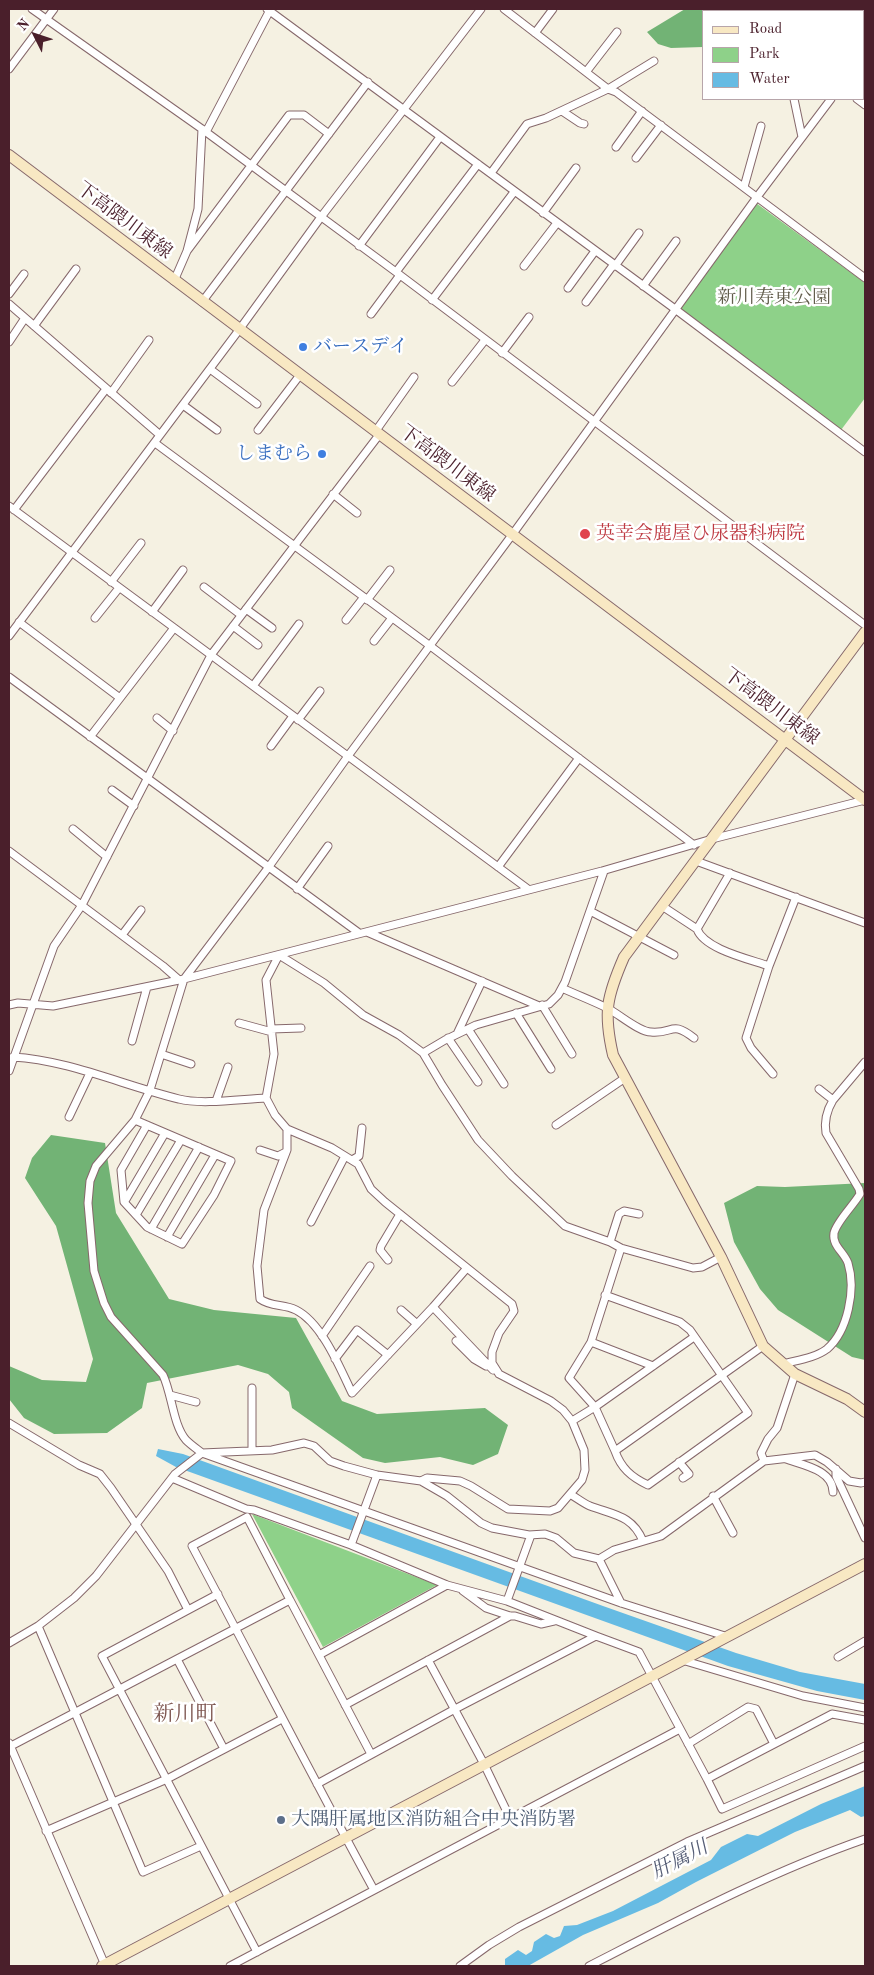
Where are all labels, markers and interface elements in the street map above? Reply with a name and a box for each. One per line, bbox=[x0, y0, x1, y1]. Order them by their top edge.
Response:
north arrow bbox=[10, 10, 60, 60]
legend bbox=[702, 10, 864, 100]
text: N bbox=[15, 17, 32, 34]
text: Road bbox=[749, 22, 782, 37]
text: Park bbox=[749, 47, 780, 62]
text: Water bbox=[749, 72, 790, 87]
street label: 下高隈川東線 bbox=[72, 178, 176, 264]
park label: 新川寿東公園 bbox=[717, 287, 831, 309]
place label: バースデイ bbox=[313, 336, 408, 358]
marker: バースデイ bbox=[297, 341, 309, 353]
street label: 下高隈川東線 bbox=[395, 421, 499, 507]
place label: しまむら bbox=[236, 443, 312, 465]
marker: しまむら bbox=[316, 448, 328, 460]
place label: 英幸会鹿屋ひ尿器科病院 bbox=[596, 523, 805, 545]
marker: 英幸会鹿屋ひ尿器科病院 bbox=[578, 527, 592, 541]
street label: 下高隈川東線 bbox=[719, 664, 823, 750]
district label: 新川町 bbox=[154, 1701, 216, 1727]
place label: 大隅肝属地区消防組合中央消防署 bbox=[291, 1809, 576, 1831]
marker: 大隅肝属地区消防組合中央消防署 bbox=[275, 1814, 287, 1826]
water label: 肝属川 bbox=[648, 1836, 712, 1884]

